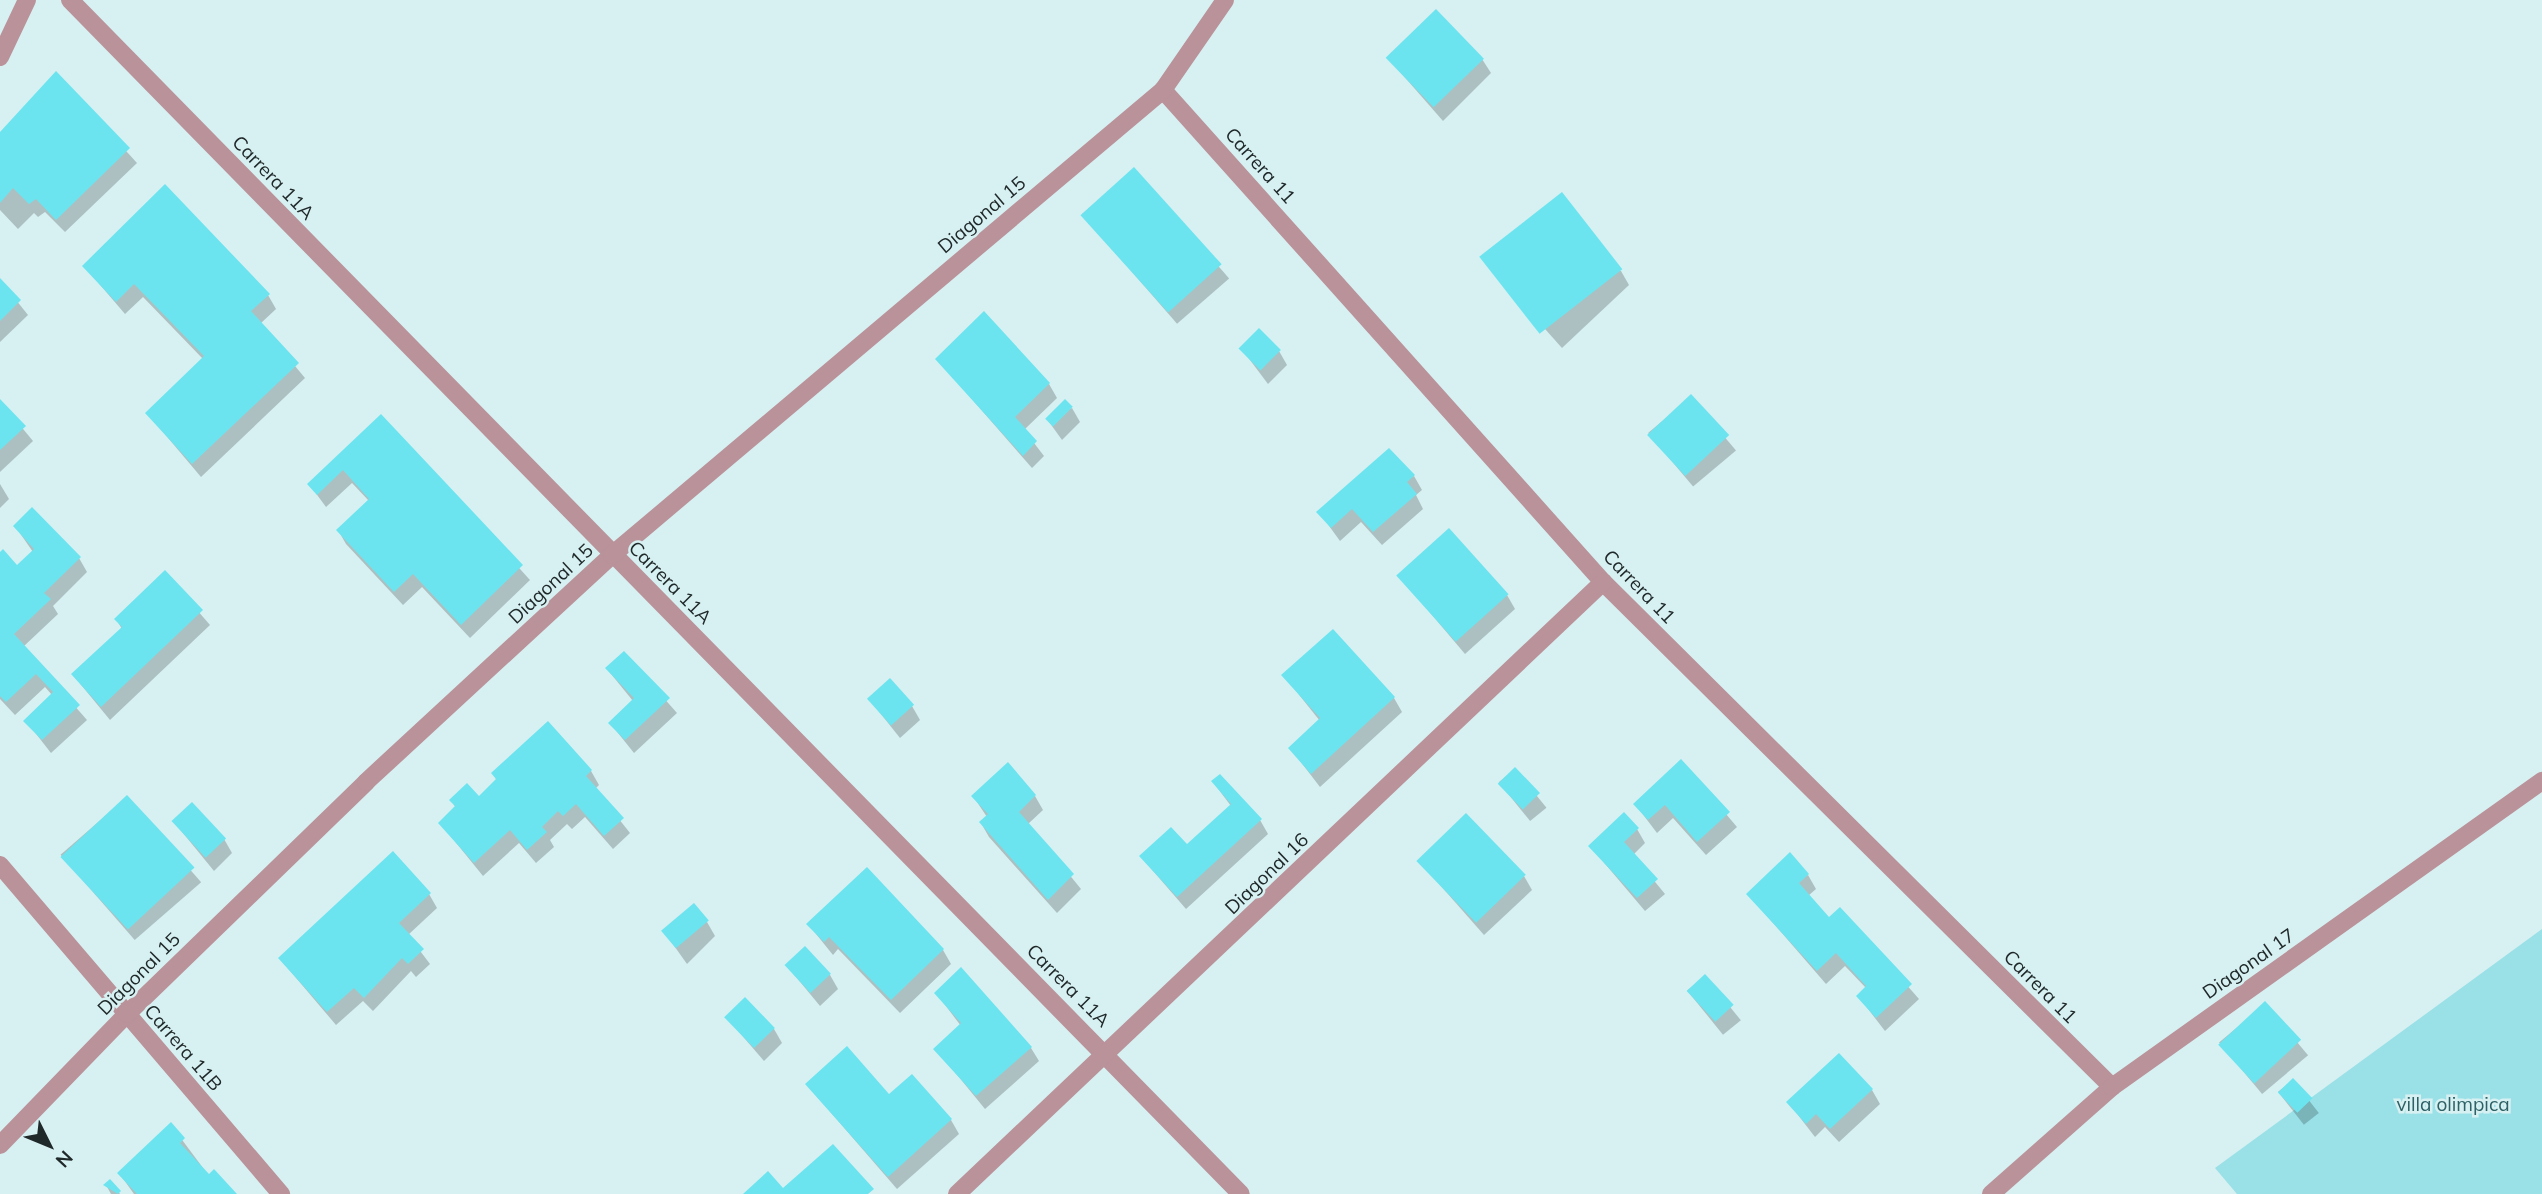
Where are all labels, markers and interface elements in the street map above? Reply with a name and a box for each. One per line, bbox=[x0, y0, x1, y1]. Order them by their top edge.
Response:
street label: Carrera 11 bbox=[1220, 123, 1300, 209]
street label: Carrera 11A bbox=[227, 131, 319, 225]
street label: Diagonal 15 bbox=[934, 172, 1030, 258]
street label: Carrera 11A bbox=[624, 537, 716, 629]
street label: Diagonal 15 bbox=[504, 539, 598, 629]
street label: Carrera 11 bbox=[1598, 545, 1680, 629]
street label: Diagonal 16 bbox=[1221, 829, 1313, 919]
street label: Diagonal 17 bbox=[2199, 924, 2299, 1004]
street label: Diagonal 15 bbox=[93, 928, 185, 1020]
street label: Carrera 11A bbox=[1022, 940, 1114, 1032]
street label: Carrera 11 bbox=[1999, 946, 2081, 1028]
street label: Carrera 11B bbox=[139, 1000, 227, 1096]
park label: villa olimpica bbox=[2396, 1094, 2510, 1116]
north arrow bbox=[14, 1110, 84, 1180]
text: N bbox=[51, 1146, 78, 1173]

